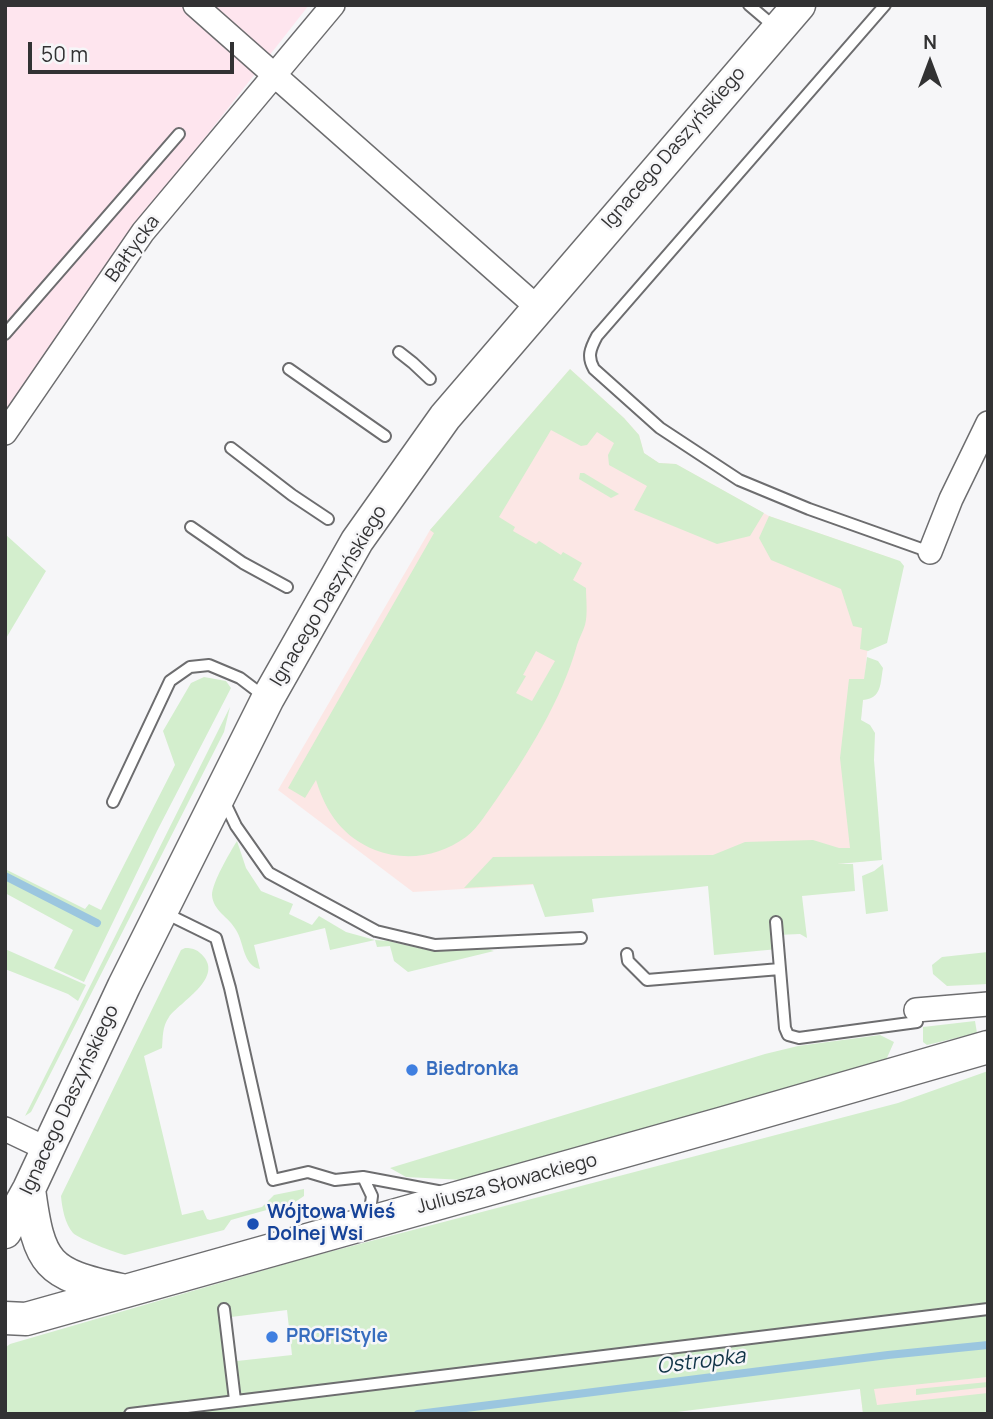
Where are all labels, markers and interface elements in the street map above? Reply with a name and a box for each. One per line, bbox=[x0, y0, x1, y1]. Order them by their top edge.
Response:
scale bar bbox=[32, 28, 238, 72]
north arrow bbox=[895, 28, 965, 98]
text: N bbox=[923, 29, 937, 55]
text: 50 m bbox=[41, 40, 88, 68]
street label: Ignacego Daszyńskiego bbox=[598, 62, 750, 234]
street label: Bałtycka bbox=[101, 211, 165, 287]
street label: Ignacego Daszyńskiego bbox=[266, 501, 392, 691]
street label: Ignacego Daszyńskiego bbox=[16, 1001, 124, 1199]
place label: Biedronka bbox=[426, 1059, 519, 1081]
marker: Biedronka bbox=[404, 1062, 420, 1078]
street label: Juliusza Słowackiego bbox=[414, 1149, 600, 1219]
place label: Wójtowa Wieś Dolnej Wsi bbox=[267, 1202, 395, 1246]
marker: Wójtowa Wieś Dolnej Wsi bbox=[245, 1216, 261, 1232]
place label: PROFIStyle bbox=[286, 1326, 388, 1348]
marker: PROFIStyle bbox=[264, 1329, 280, 1345]
water label: Ostropka bbox=[655, 1344, 747, 1380]

